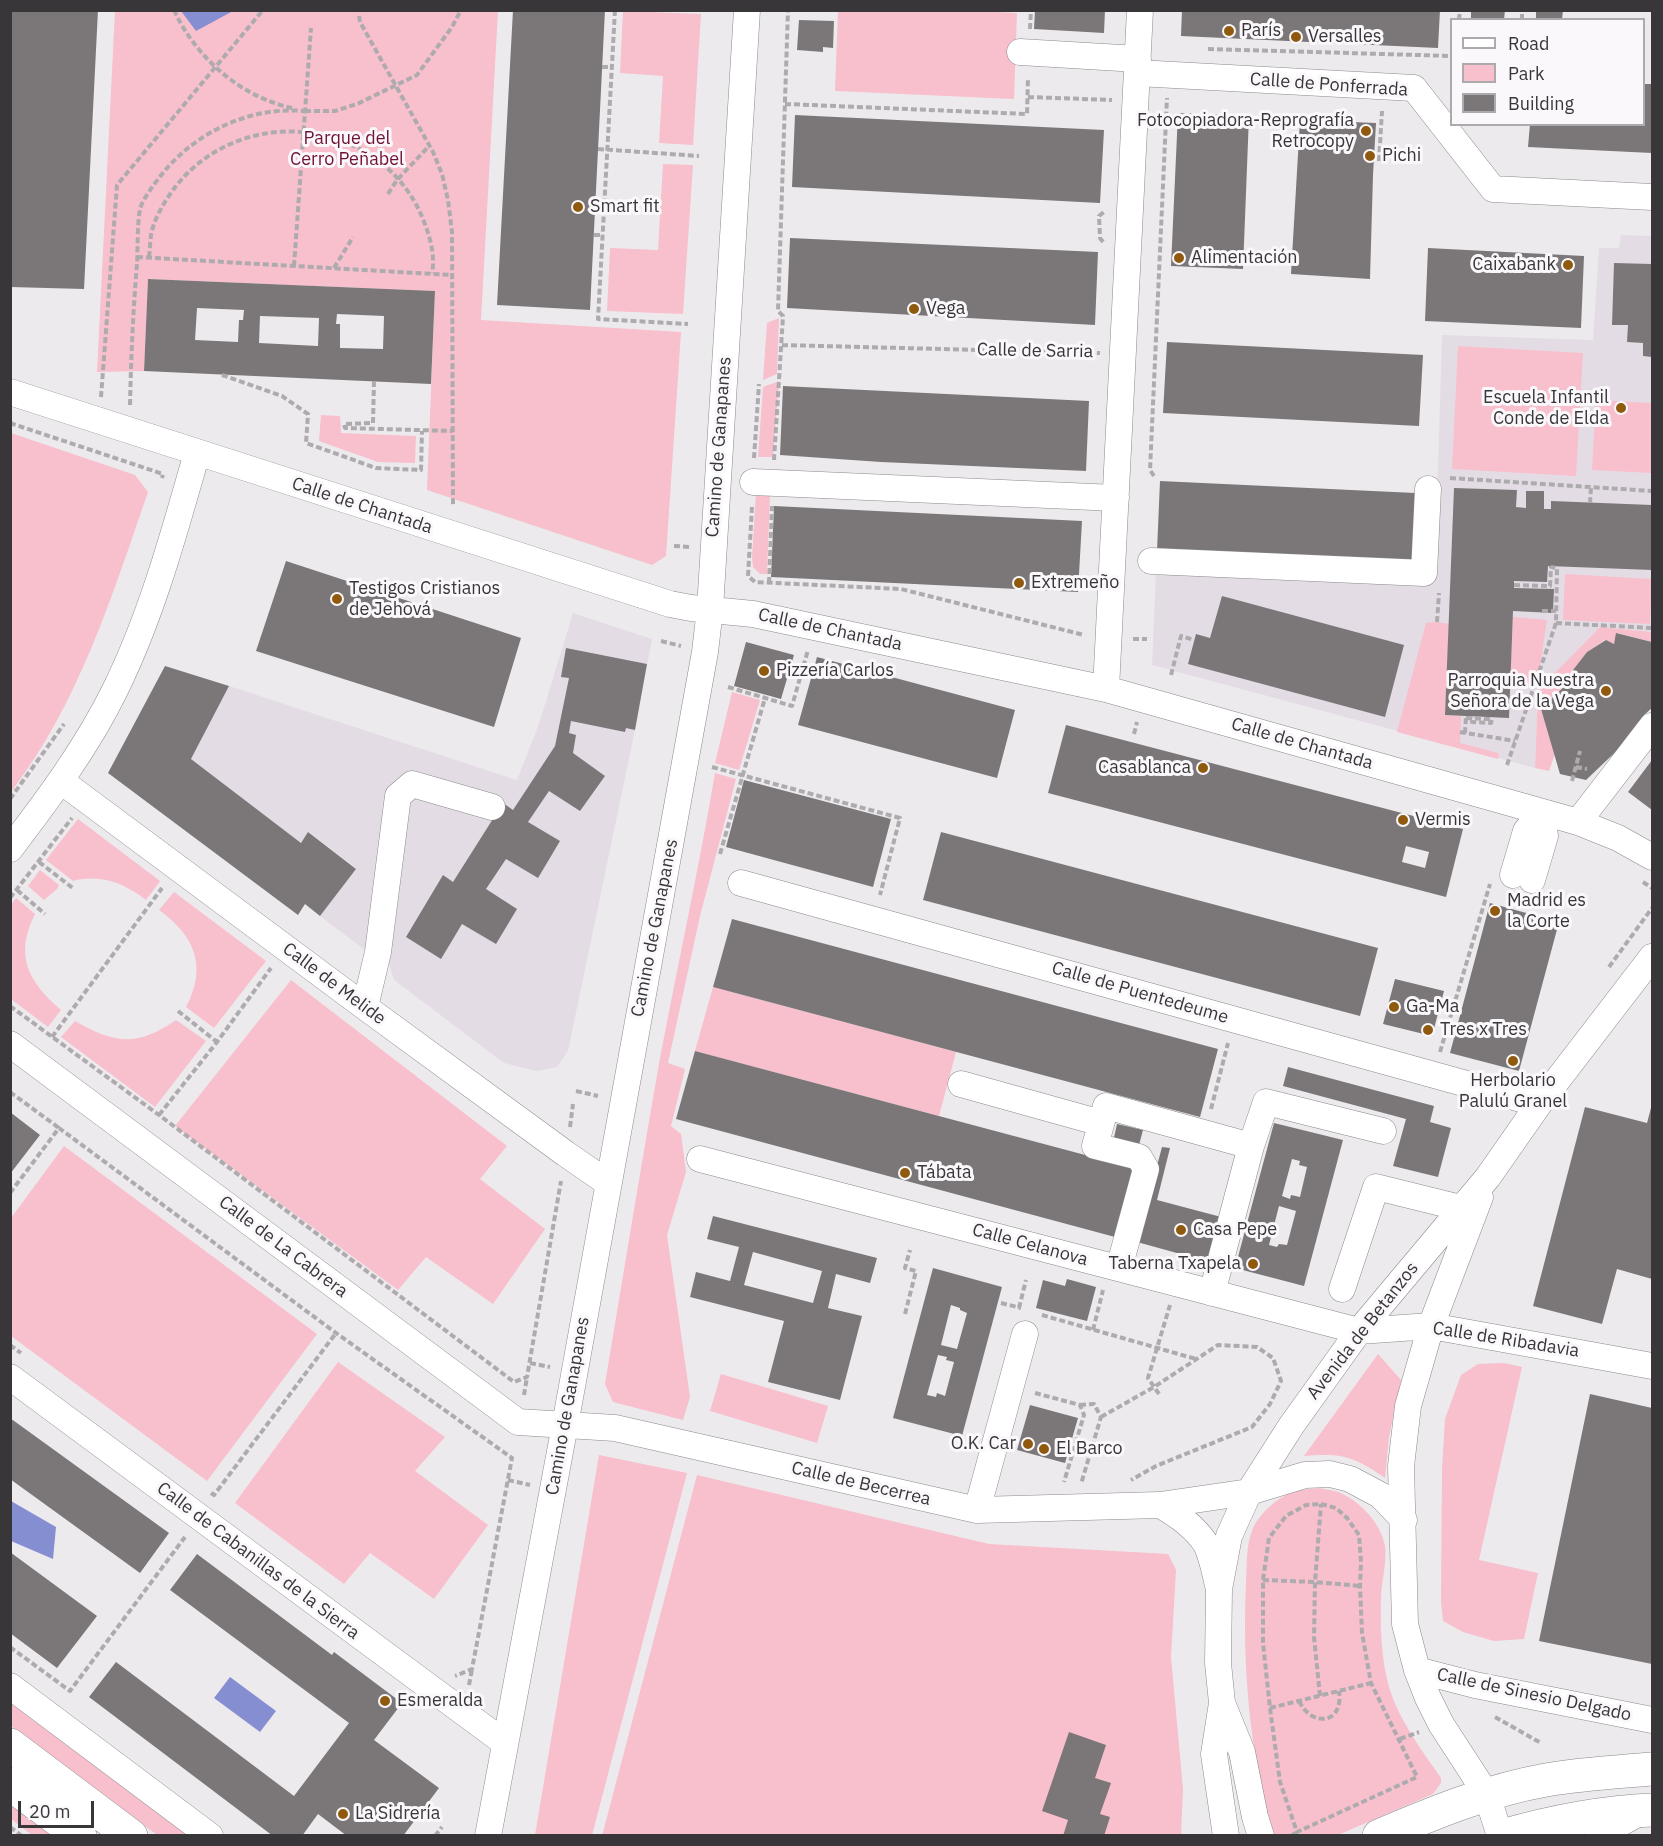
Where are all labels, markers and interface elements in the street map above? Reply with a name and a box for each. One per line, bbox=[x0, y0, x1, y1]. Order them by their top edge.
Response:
legend bbox=[1450, 18, 1645, 126]
place label: París bbox=[1241, 20, 1281, 42]
marker: París bbox=[1222, 24, 1236, 38]
place label: Versalles bbox=[1308, 26, 1382, 48]
marker: Versalles bbox=[1289, 30, 1303, 44]
text: Road bbox=[1508, 32, 1549, 55]
text: Park bbox=[1508, 62, 1544, 85]
street label: Calle de Ponferrada bbox=[1249, 69, 1409, 101]
text: Building bbox=[1508, 92, 1574, 115]
place label: Fotocopiadora-Reprografía Retrocopy bbox=[1137, 110, 1354, 152]
marker: Fotocopiadora-Reprografía Retrocopy bbox=[1359, 124, 1373, 138]
park label: Parque del Cerro Peñabel bbox=[290, 128, 404, 170]
place label: Pichi bbox=[1382, 145, 1421, 167]
marker: Pichi bbox=[1363, 149, 1377, 163]
place label: Smart fit bbox=[590, 196, 660, 218]
marker: Smart fit bbox=[571, 200, 585, 214]
place label: Alimentación bbox=[1191, 247, 1298, 269]
marker: Alimentación bbox=[1172, 251, 1186, 265]
place label: Caixabank bbox=[1472, 254, 1556, 276]
marker: Caixabank bbox=[1561, 258, 1575, 272]
place label: Vega bbox=[926, 298, 965, 320]
marker: Vega bbox=[907, 302, 921, 316]
street label: Calle de Sarria bbox=[977, 339, 1093, 363]
street label: Camino de Ganapanes bbox=[702, 356, 736, 538]
place label: Escuela Infantil Conde de Elda bbox=[1483, 387, 1609, 430]
marker: Escuela Infantil Conde de Elda bbox=[1614, 401, 1628, 415]
street label: Calle de Chantada bbox=[289, 473, 435, 539]
place label: Extremeño bbox=[1031, 572, 1119, 594]
marker: Extremeño bbox=[1012, 576, 1026, 590]
place label: Testigos Cristianos de Jehová bbox=[349, 578, 500, 620]
marker: Testigos Cristianos de Jehová bbox=[330, 592, 344, 606]
street label: Calle de Chantada bbox=[756, 604, 904, 656]
place label: Pizzería Carlos bbox=[776, 660, 894, 682]
marker: Pizzería Carlos bbox=[757, 664, 771, 678]
place label: Parroquia Nuestra Señora de la Vega bbox=[1447, 670, 1594, 712]
marker: Parroquia Nuestra Señora de la Vega bbox=[1599, 684, 1613, 698]
street label: Calle de Chantada bbox=[1229, 713, 1375, 775]
place label: Casablanca bbox=[1098, 757, 1191, 779]
marker: Casablanca bbox=[1196, 761, 1210, 775]
place label: Vermis bbox=[1415, 809, 1471, 831]
marker: Vermis bbox=[1396, 813, 1410, 827]
street label: Camino de Ganapanes bbox=[627, 837, 683, 1019]
place label: Madrid es la Corte bbox=[1507, 890, 1586, 932]
marker: Madrid es la Corte bbox=[1488, 904, 1502, 918]
street label: Calle de Melide bbox=[278, 938, 390, 1030]
street label: Calle de Puentedeume bbox=[1049, 957, 1231, 1029]
place label: Ga-Ma bbox=[1406, 996, 1459, 1018]
marker: Ga-Ma bbox=[1387, 1000, 1401, 1014]
place label: Tres x Tres bbox=[1440, 1019, 1527, 1041]
marker: Tres x Tres bbox=[1421, 1023, 1435, 1037]
marker: Herbolario Palulú Granel bbox=[1506, 1054, 1520, 1068]
place label: Herbolario Palulú Granel bbox=[1459, 1070, 1567, 1112]
place label: Tábata bbox=[917, 1162, 972, 1184]
marker: Tábata bbox=[898, 1166, 912, 1180]
street label: Calle de La Cabrera bbox=[214, 1191, 352, 1303]
street label: Calle Celanova bbox=[970, 1219, 1090, 1271]
place label: Casa Pepe bbox=[1193, 1219, 1277, 1241]
marker: Casa Pepe bbox=[1174, 1223, 1188, 1237]
place label: Taberna Txapela bbox=[1108, 1253, 1241, 1275]
marker: Taberna Txapela bbox=[1246, 1257, 1260, 1271]
street label: Avenida de Betanzos bbox=[1303, 1258, 1423, 1404]
street label: Camino de Ganapanes bbox=[542, 1315, 594, 1497]
street label: Calle de Ribadavia bbox=[1431, 1318, 1581, 1362]
place label: O.K. Car bbox=[951, 1433, 1016, 1455]
marker: O.K. Car bbox=[1021, 1437, 1035, 1451]
place label: El Barco bbox=[1056, 1438, 1123, 1460]
marker: El Barco bbox=[1037, 1442, 1051, 1456]
street label: Calle de Becerrea bbox=[789, 1457, 933, 1511]
street label: Calle de Cabanillas de la Sierra bbox=[152, 1478, 364, 1644]
street label: Calle de Sinesio Delgado bbox=[1435, 1664, 1633, 1726]
place label: Esmeralda bbox=[397, 1690, 483, 1712]
marker: Esmeralda bbox=[378, 1694, 392, 1708]
scale bar bbox=[21, 1789, 98, 1827]
text: 20 m bbox=[29, 1800, 71, 1823]
place label: La Sidrería bbox=[355, 1803, 440, 1825]
marker: La Sidrería bbox=[336, 1807, 350, 1821]

